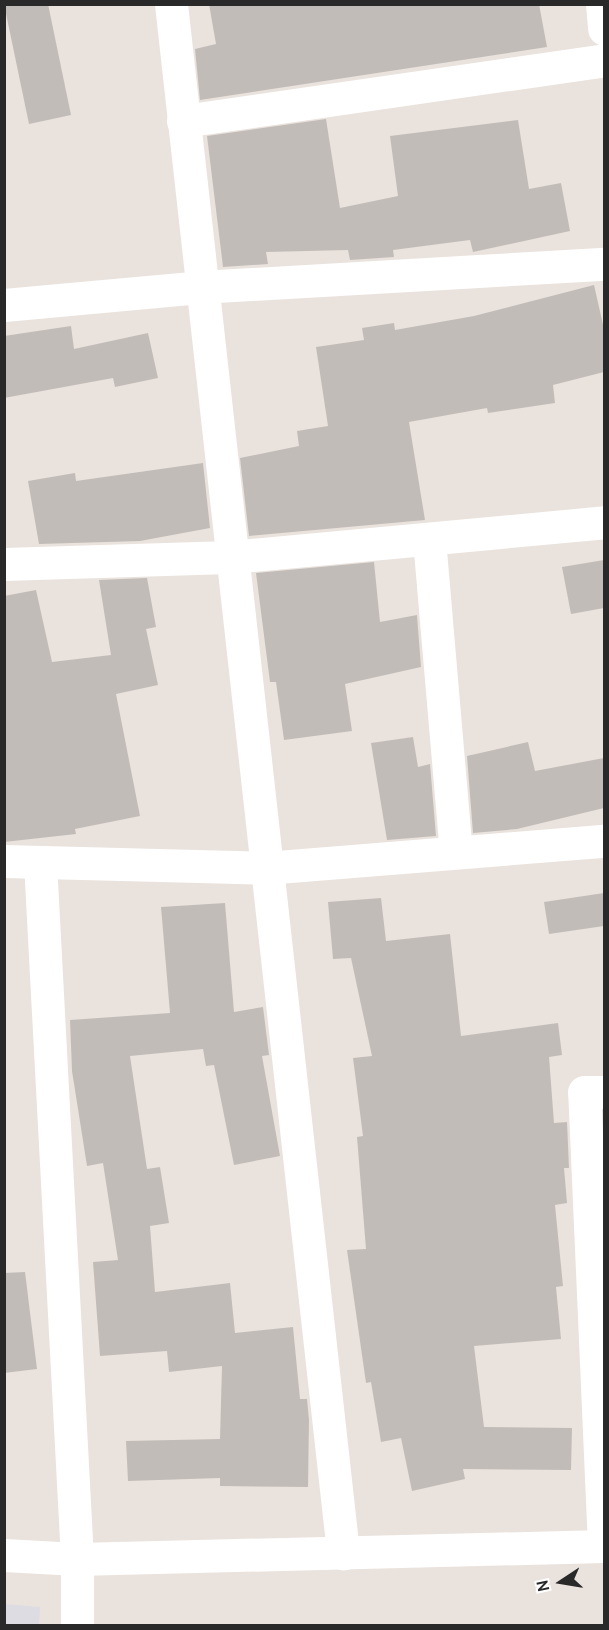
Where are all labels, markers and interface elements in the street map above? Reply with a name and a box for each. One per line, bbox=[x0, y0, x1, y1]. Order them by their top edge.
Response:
north arrow bbox=[531, 1552, 591, 1612]
text: N bbox=[532, 1578, 553, 1593]

